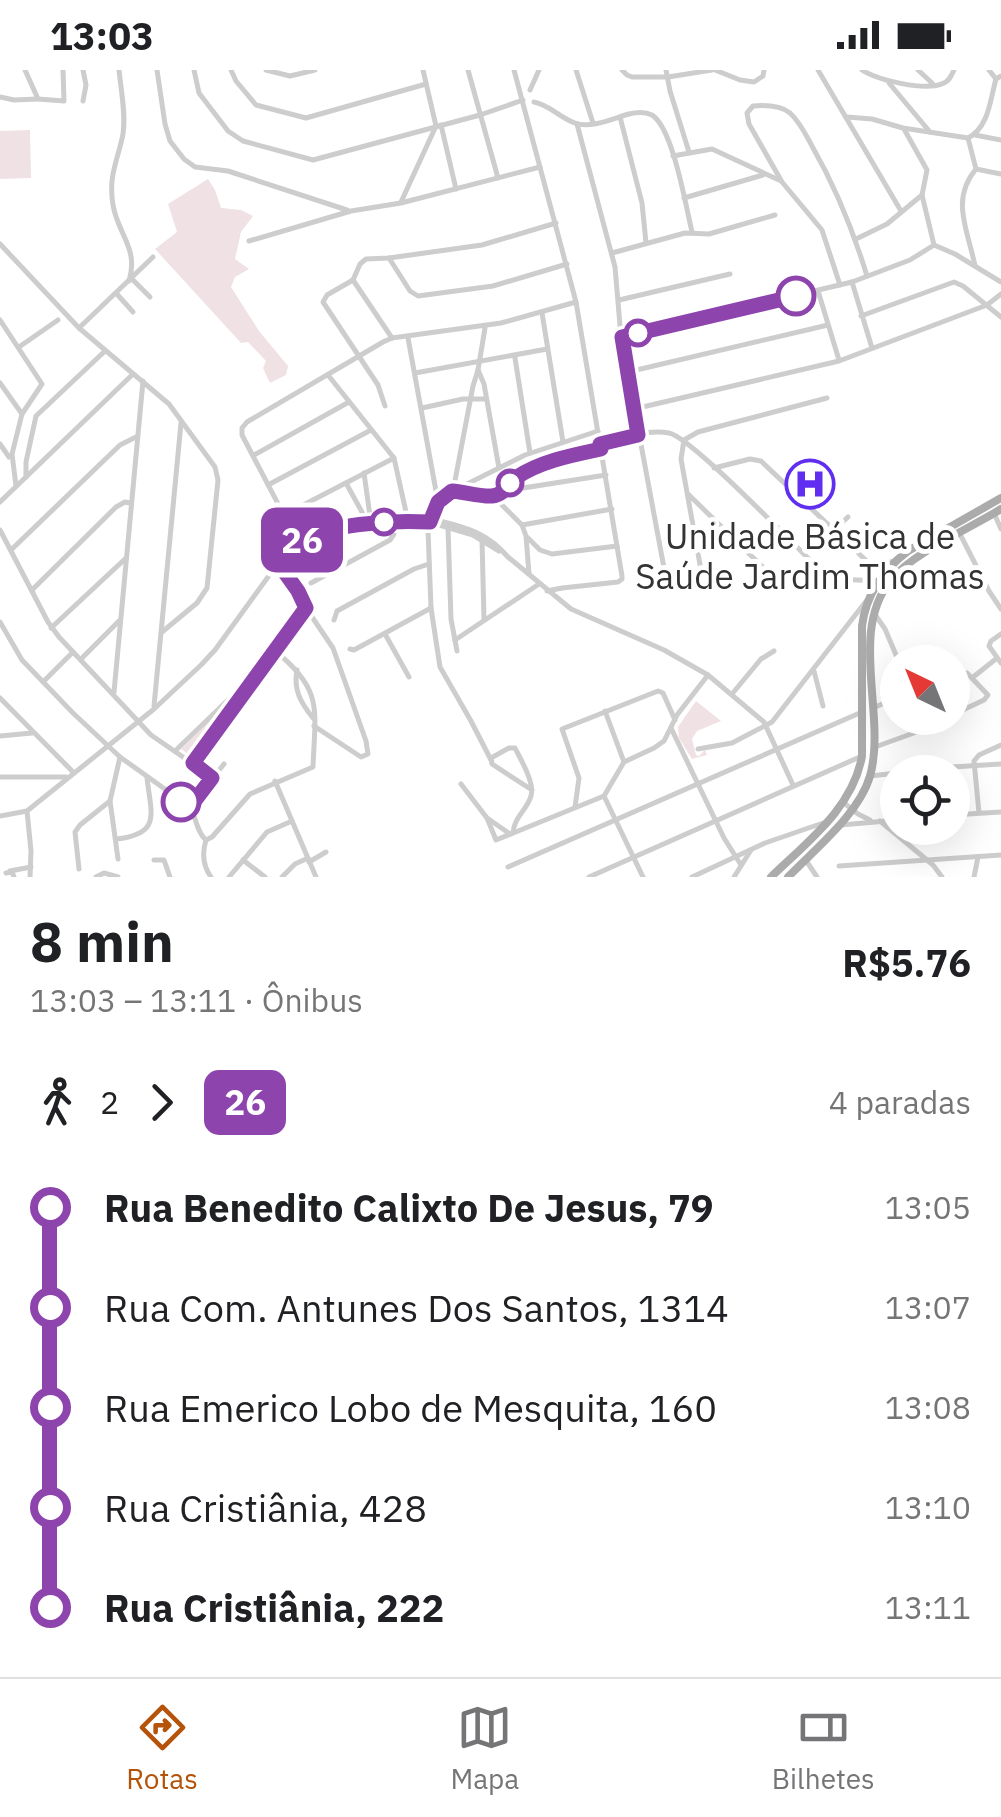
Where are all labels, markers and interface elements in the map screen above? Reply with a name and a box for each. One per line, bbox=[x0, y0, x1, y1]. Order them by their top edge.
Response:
text: 13:03 bbox=[50, 11, 154, 60]
unlabelled marker bbox=[777, 277, 815, 315]
unlabelled marker bbox=[625, 320, 651, 346]
hospital icon: Unidade Básica de Saúde Jardim Thomas bbox=[784, 458, 836, 510]
unlabelled marker bbox=[497, 470, 523, 496]
line badge: 26 bbox=[257, 508, 347, 572]
unlabelled marker bbox=[371, 509, 397, 535]
place label: Unidade Básica de Saúde Jardim Thomas bbox=[635, 513, 985, 599]
text: 26 bbox=[281, 517, 323, 563]
north arrow bbox=[880, 645, 970, 735]
map controls bbox=[880, 645, 970, 845]
button: locate bbox=[880, 755, 970, 845]
unlabelled marker bbox=[162, 783, 200, 821]
text: 8 min bbox=[30, 906, 174, 977]
text: R$5.76 bbox=[842, 938, 971, 987]
text: 13:03 – 13:11 · Ônibus bbox=[30, 979, 363, 1021]
icon: walk bbox=[30, 1075, 85, 1130]
icon: forward bbox=[134, 1075, 189, 1130]
text: 26 bbox=[224, 1079, 266, 1125]
text: 2 bbox=[100, 1081, 119, 1123]
text: 4 paradas bbox=[829, 1081, 971, 1123]
text: Rua Benedito Calixto De Jesus, 79 bbox=[104, 1183, 714, 1232]
text: 13:05 bbox=[885, 1186, 971, 1228]
text: Rua Com. Antunes Dos Santos, 1314 bbox=[104, 1283, 729, 1332]
text: 13:07 bbox=[885, 1286, 971, 1328]
text: Rua Emerico Lobo de Mesquita, 160 bbox=[104, 1383, 717, 1432]
text: 13:08 bbox=[885, 1386, 971, 1428]
text: Rua Cristiânia, 428 bbox=[104, 1483, 427, 1532]
text: 13:10 bbox=[885, 1486, 971, 1528]
text: Rua Cristiânia, 222 bbox=[104, 1583, 444, 1632]
text: 13:11 bbox=[885, 1586, 971, 1628]
tab: Rotas bbox=[126, 1700, 198, 1797]
tab: Mapa bbox=[450, 1700, 519, 1797]
tab: Bilhetes bbox=[772, 1700, 875, 1797]

